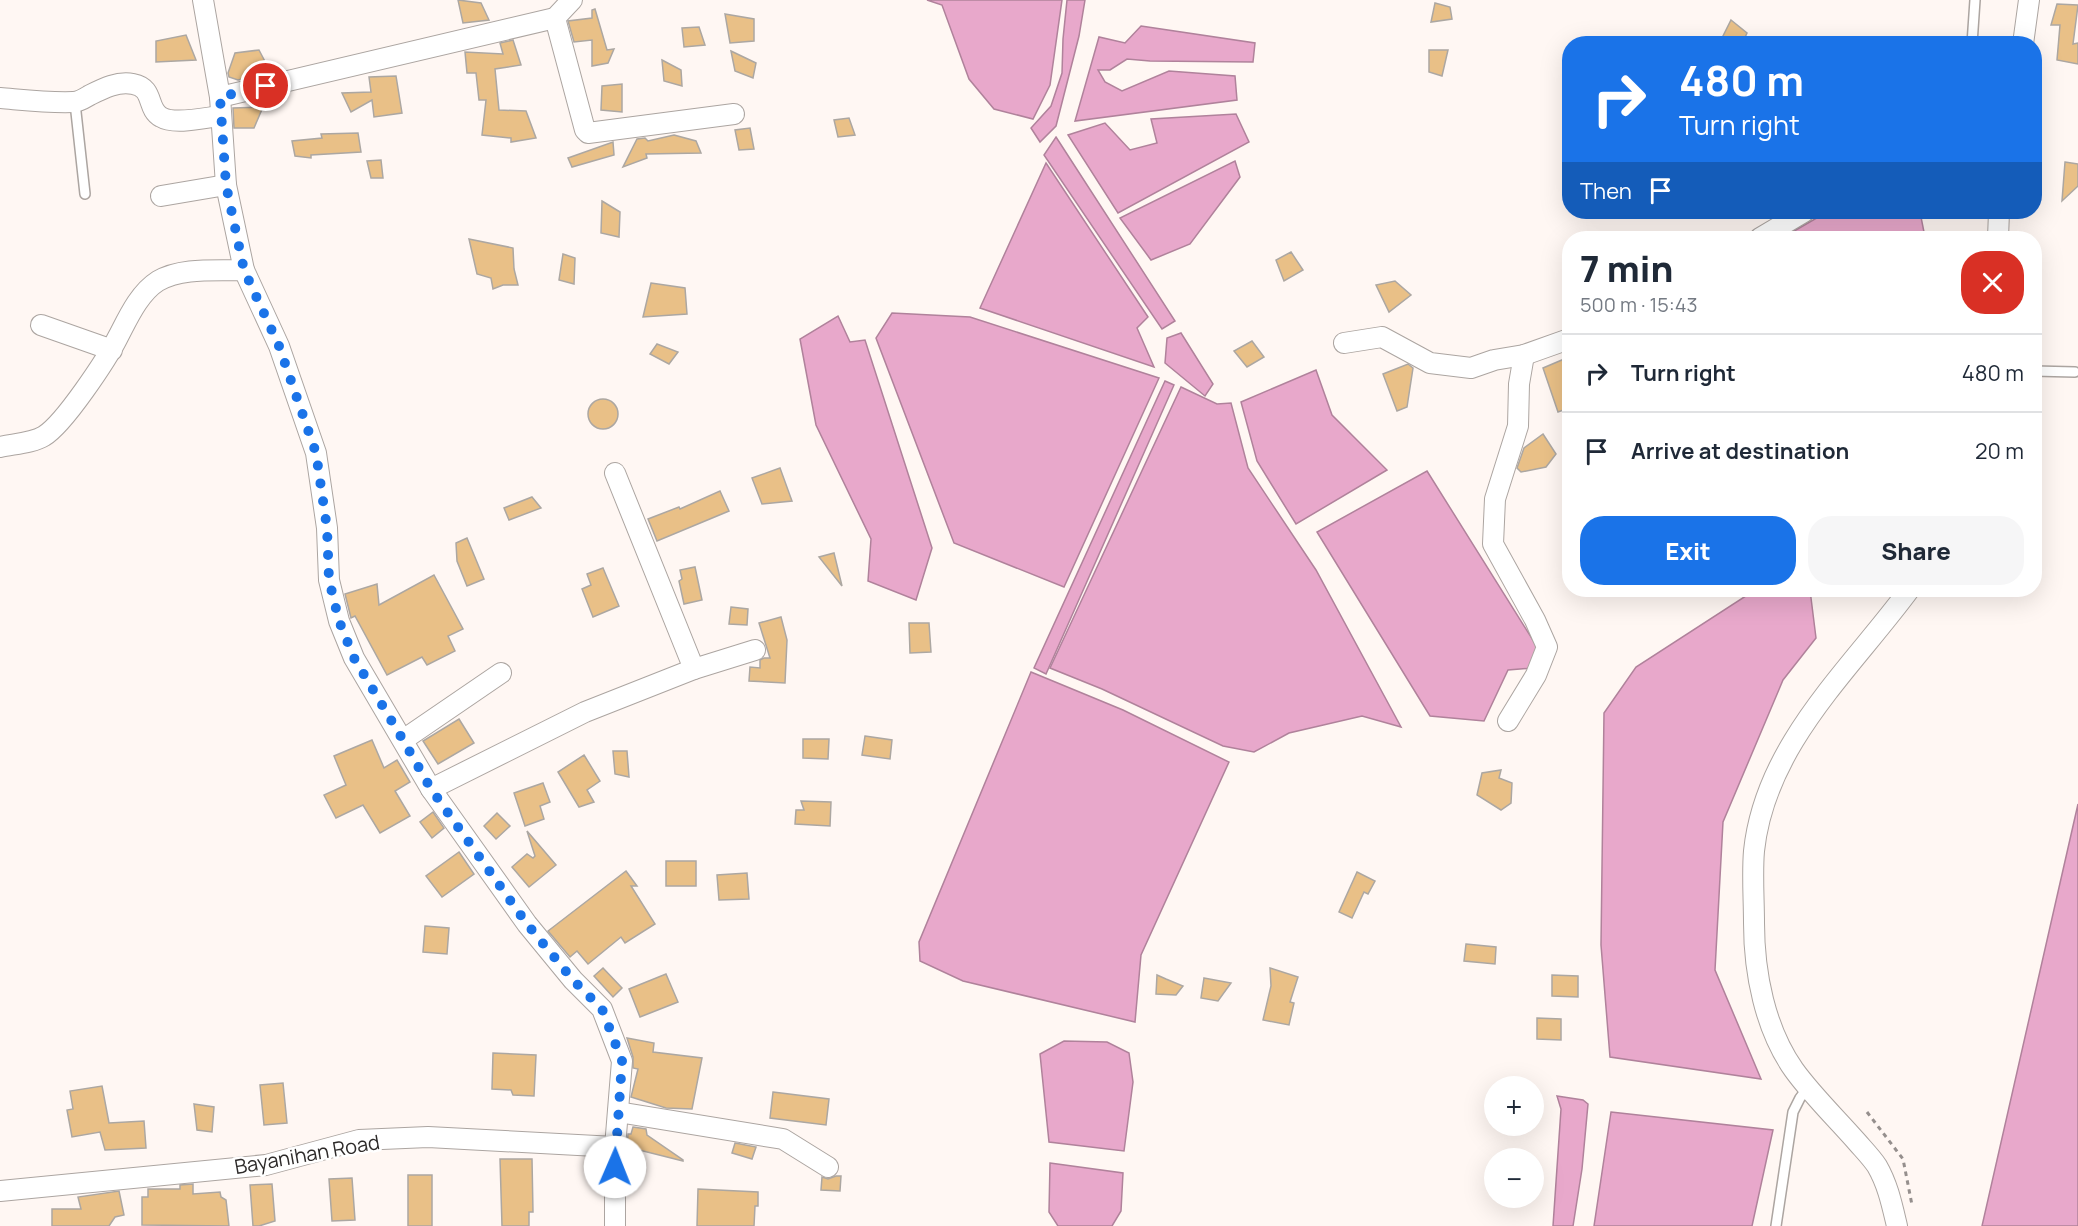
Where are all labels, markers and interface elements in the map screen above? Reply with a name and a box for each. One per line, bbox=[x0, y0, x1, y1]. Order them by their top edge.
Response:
text: 480 m bbox=[1679, 51, 1804, 109]
pin bbox=[240, 60, 291, 111]
icon: right bbox=[1580, 60, 1658, 138]
icon: arrive bbox=[249, 69, 282, 102]
text: Turn right bbox=[1679, 106, 1800, 143]
icon: arrive bbox=[1644, 174, 1677, 207]
text: Then bbox=[1580, 176, 1632, 206]
text: 7 min bbox=[1580, 244, 1673, 293]
button: close bbox=[1961, 251, 2024, 314]
text: 500 m · 15:43 bbox=[1580, 291, 1698, 318]
icon: right bbox=[1580, 357, 1613, 390]
text: Turn right bbox=[1631, 358, 1736, 388]
text: 480 m bbox=[1962, 358, 2024, 388]
icon: arrive bbox=[1580, 435, 1613, 468]
text: Arrive at destination bbox=[1631, 436, 1849, 466]
text: 20 m bbox=[1975, 436, 2024, 466]
button: Exit bbox=[1580, 516, 1796, 585]
button: Share bbox=[1808, 516, 2024, 585]
map controls bbox=[1484, 1076, 1544, 1208]
button: + bbox=[1484, 1076, 1544, 1136]
street label: Bayanihan Road bbox=[232, 1128, 382, 1180]
position arrow bbox=[583, 1135, 647, 1199]
button: − bbox=[1484, 1148, 1544, 1208]

